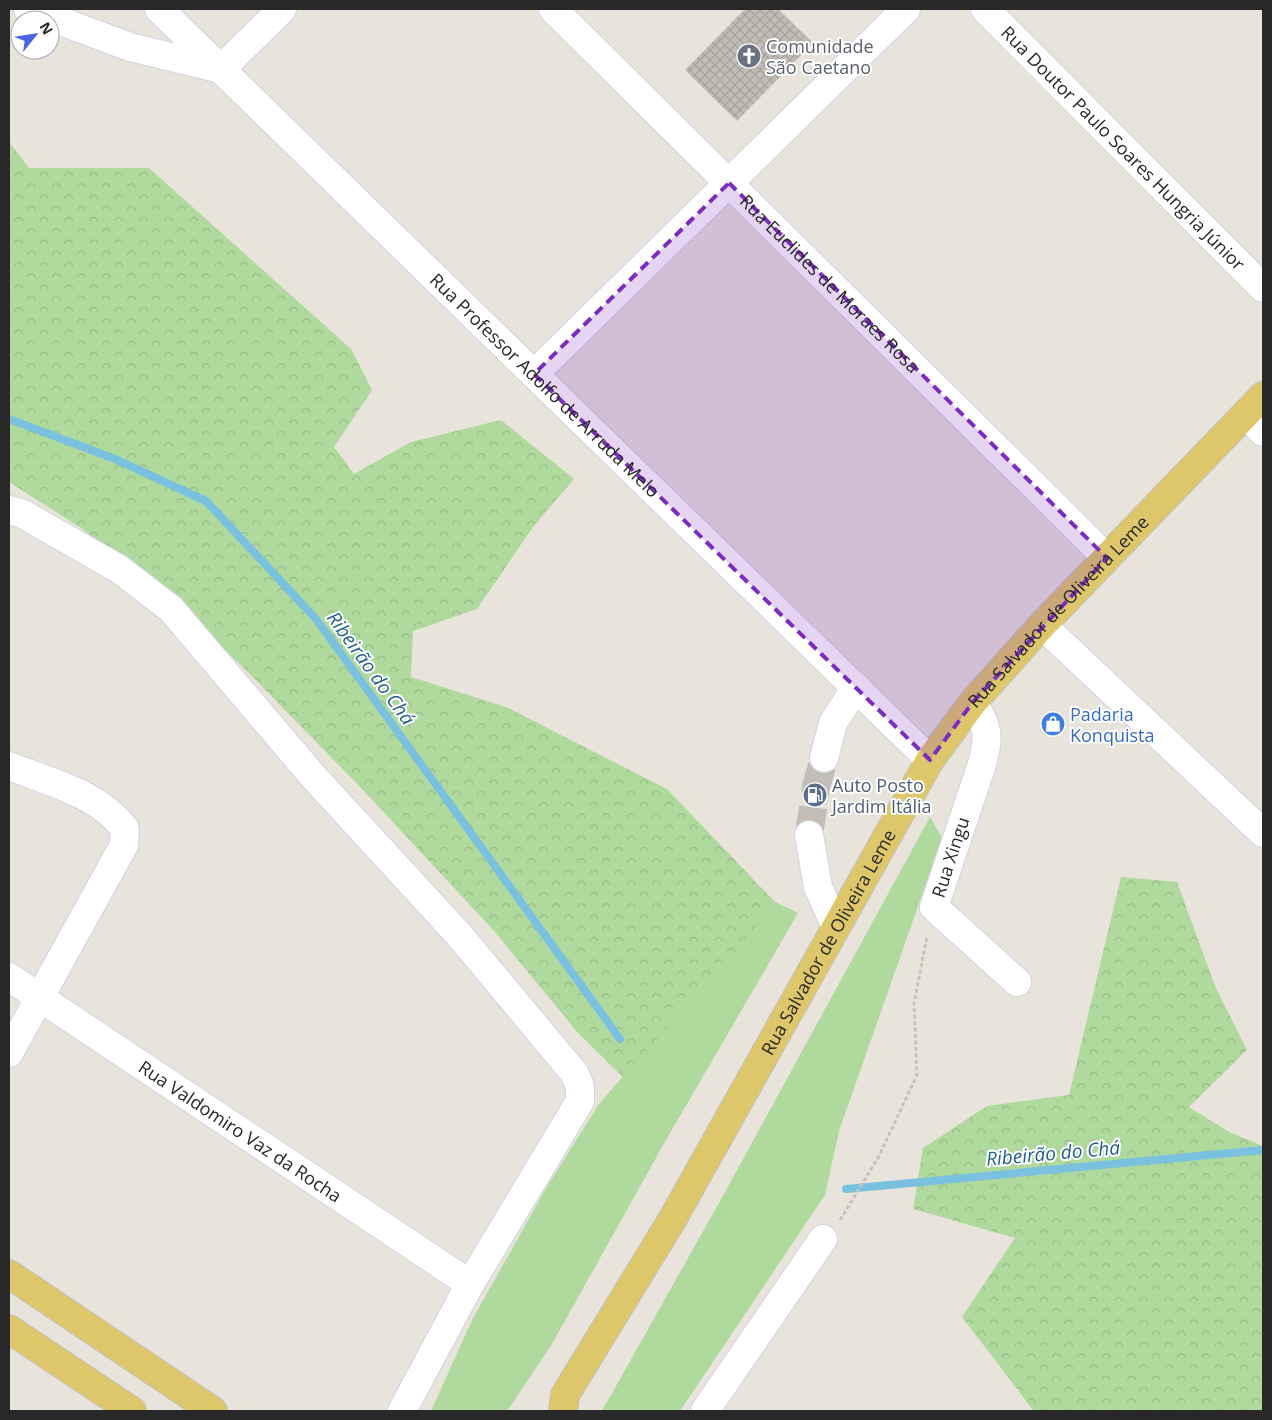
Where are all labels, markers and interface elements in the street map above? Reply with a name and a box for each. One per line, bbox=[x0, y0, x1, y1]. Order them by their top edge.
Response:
north arrow bbox=[10, 10, 60, 60]
text: N bbox=[36, 19, 58, 38]
street label: Rua Doutor Paulo Soares Hungria Júnior bbox=[996, 20, 1251, 276]
place label: Comunidade São Caetano bbox=[766, 34, 874, 79]
church icon: Comunidade São Caetano bbox=[736, 43, 762, 69]
street label: Rua Euclides de Moraes Rosa bbox=[735, 189, 925, 378]
street label: Rua Professor Adolfo de Arruda Melo bbox=[425, 268, 665, 502]
street label: Rua Salvador de Oliveira Leme bbox=[962, 510, 1154, 713]
water label: Ribeirão do Chá bbox=[321, 606, 421, 730]
place label: Padaria Konquista bbox=[1070, 702, 1154, 747]
shop icon: Padaria Konquista bbox=[1040, 711, 1066, 737]
place label: Auto Posto Jardim Itália bbox=[830, 773, 932, 818]
fuel station icon: Auto Posto Jardim Itália bbox=[802, 782, 828, 808]
street label: Rua Xingu bbox=[926, 814, 974, 900]
street label: Rua Salvador de Oliveira Leme bbox=[755, 825, 901, 1059]
street label: Rua Valdomiro Vaz da Rocha bbox=[134, 1055, 347, 1207]
water label: Ribeirão do Chá bbox=[985, 1134, 1121, 1172]

